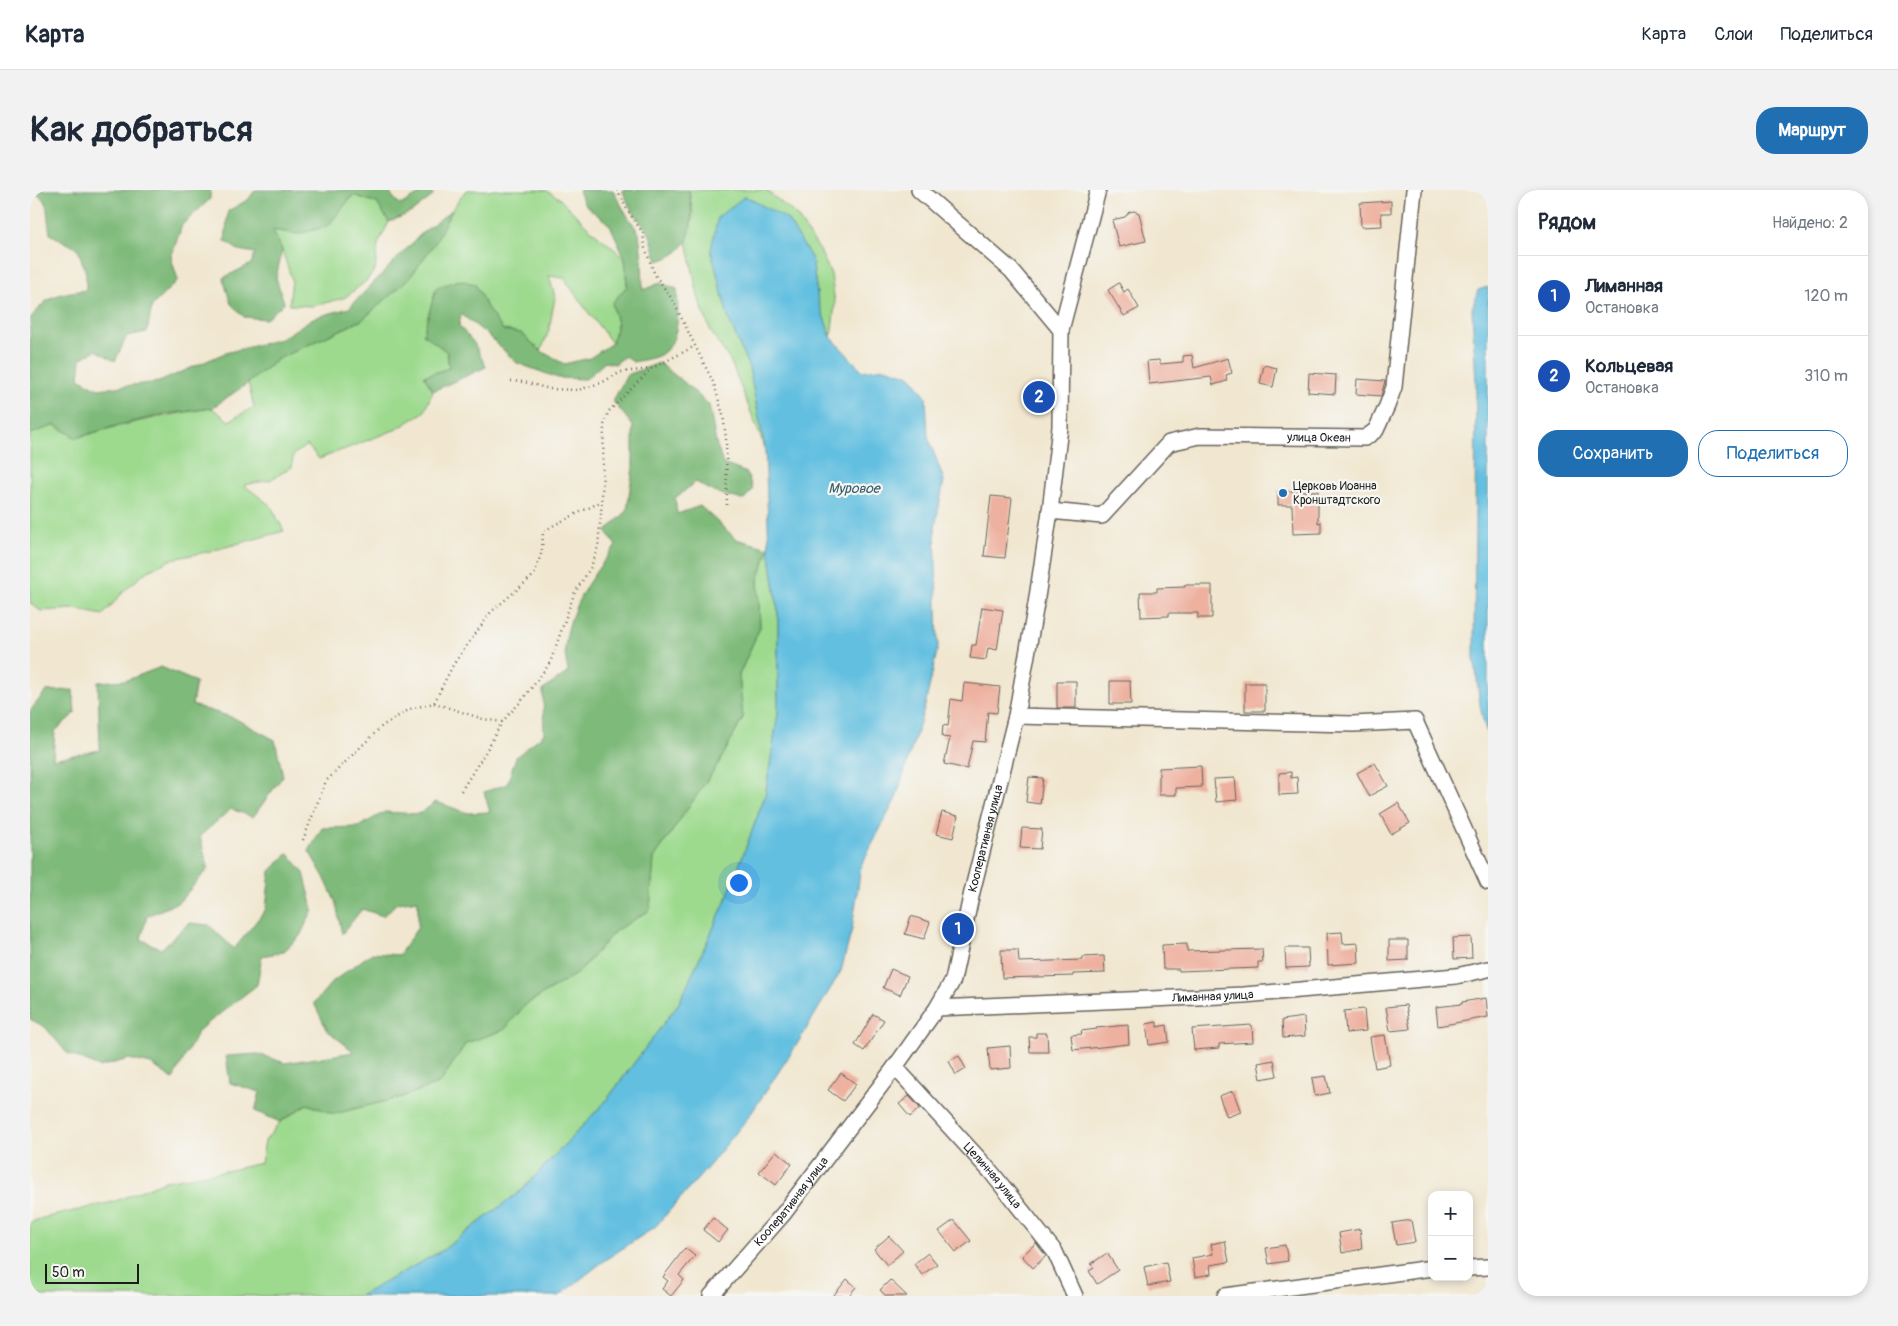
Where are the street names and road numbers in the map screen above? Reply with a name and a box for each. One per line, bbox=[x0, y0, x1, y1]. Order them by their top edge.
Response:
street label: улица Океан bbox=[1286, 430, 1351, 446]
street label: Кооперативная улица bbox=[965, 783, 1007, 894]
street label: Лиманная улица bbox=[1171, 987, 1255, 1006]
street label: Целинная улица bbox=[960, 1140, 1025, 1212]
street label: Кооперативная улица bbox=[751, 1154, 832, 1250]

